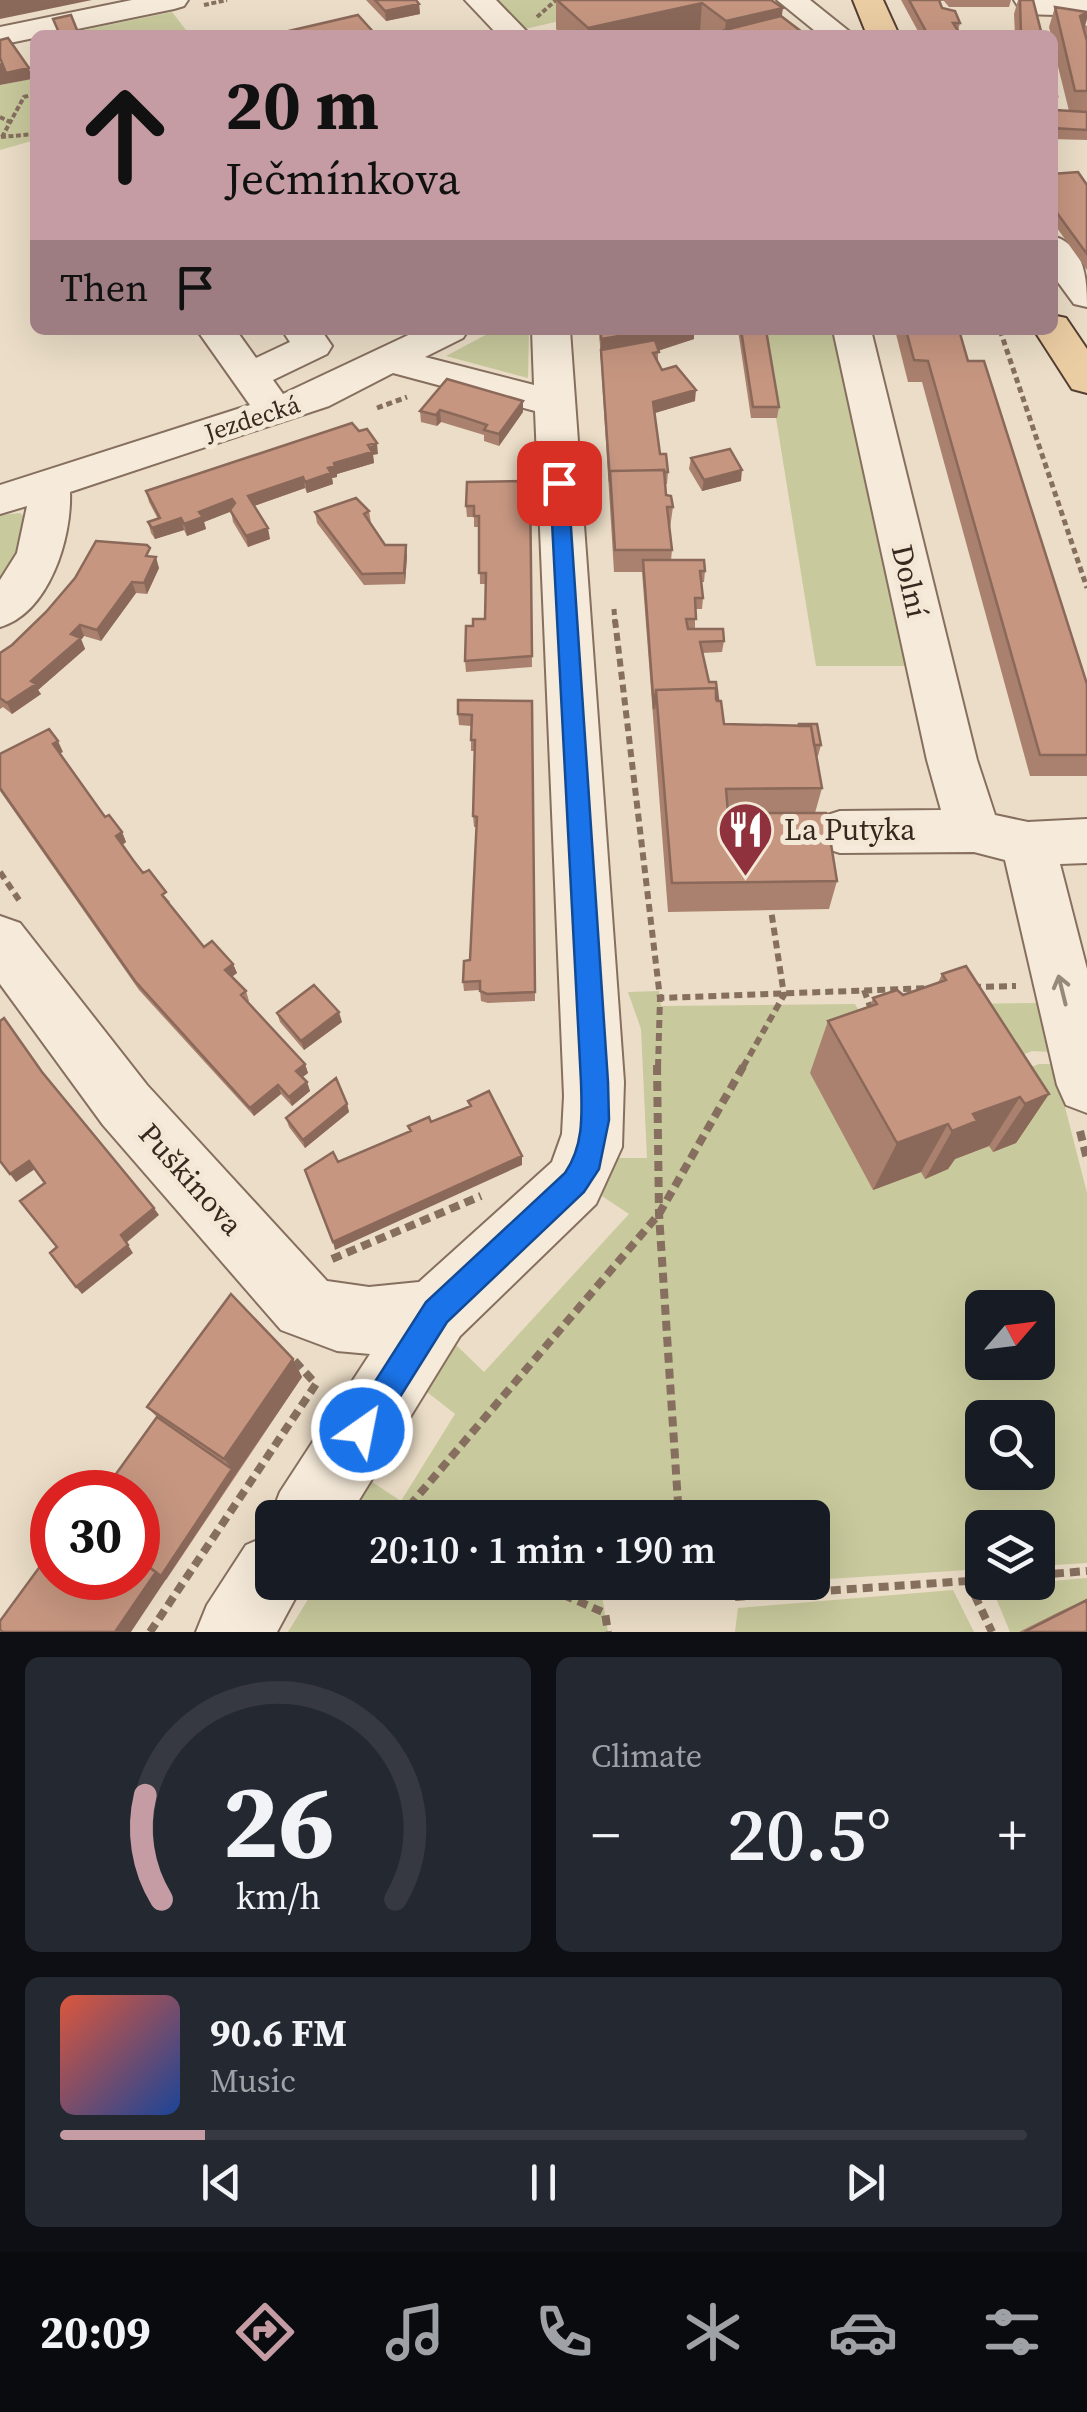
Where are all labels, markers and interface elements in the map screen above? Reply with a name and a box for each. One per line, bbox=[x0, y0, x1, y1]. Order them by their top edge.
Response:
text: 20 m bbox=[225, 56, 379, 152]
icon: ahead bbox=[60, 70, 190, 200]
text: Ječmínkova bbox=[225, 147, 460, 209]
icon: arrive bbox=[168, 260, 223, 315]
text: Then bbox=[60, 262, 148, 314]
street label: Jezdecká bbox=[199, 387, 304, 450]
pin bbox=[517, 441, 602, 526]
icon: arrive bbox=[532, 456, 587, 511]
street label: Dolní bbox=[882, 541, 938, 621]
restaurant icon: La Putyka bbox=[715, 799, 775, 878]
place label: La Putyka bbox=[784, 809, 916, 850]
one-way arrow bbox=[1052, 975, 1071, 1006]
street label: Puškinova bbox=[130, 1114, 253, 1244]
north arrow bbox=[965, 1290, 1055, 1380]
map controls bbox=[965, 1290, 1055, 1600]
position arrow bbox=[310, 1378, 414, 1482]
button: search bbox=[965, 1400, 1055, 1490]
speed limit sign: 30 bbox=[30, 1470, 160, 1600]
button: layers bbox=[965, 1510, 1055, 1600]
text: 20:10 · 1 min · 190 m bbox=[369, 1524, 716, 1576]
text: Climate bbox=[591, 1734, 702, 1778]
text: 26 bbox=[222, 1749, 334, 1892]
text: 20.5° bbox=[727, 1782, 891, 1885]
text: − bbox=[591, 1797, 620, 1872]
text: + bbox=[998, 1797, 1027, 1872]
text: km/h bbox=[235, 1872, 321, 1921]
text: 90.6 FM bbox=[210, 2007, 347, 2059]
text: Music bbox=[210, 2059, 296, 2103]
icon: previous bbox=[194, 2155, 249, 2210]
icon: pause bbox=[516, 2155, 571, 2210]
icon: next bbox=[838, 2155, 893, 2210]
icon: directions bbox=[230, 2297, 300, 2367]
icon: music bbox=[380, 2297, 450, 2367]
icon: phone bbox=[529, 2297, 599, 2367]
icon: climate bbox=[678, 2297, 748, 2367]
icon: car bbox=[828, 2297, 898, 2367]
icon: filters bbox=[977, 2297, 1047, 2367]
text: 20:09 bbox=[40, 2301, 151, 2363]

